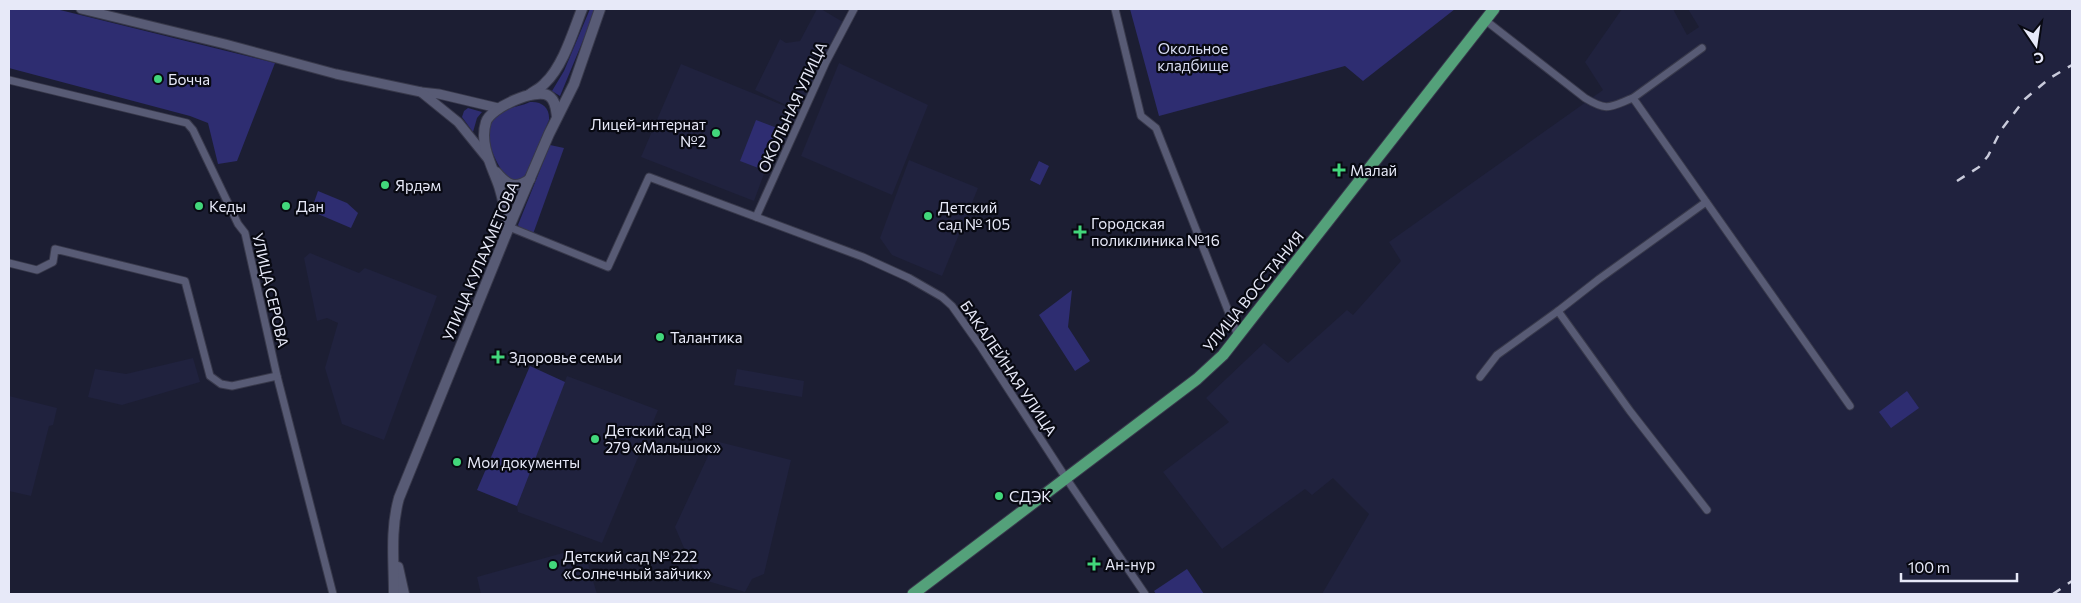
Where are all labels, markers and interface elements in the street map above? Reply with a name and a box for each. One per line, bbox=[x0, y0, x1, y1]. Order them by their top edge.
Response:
north arrow bbox=[2011, 20, 2061, 70]
street label: ОКОЛЬНАЯ УЛИЦА bbox=[754, 39, 830, 175]
park label: Окольное кладбище bbox=[1157, 39, 1229, 74]
text: С bbox=[2032, 49, 2046, 68]
place label: Бочча bbox=[168, 70, 210, 88]
marker: Бочча bbox=[152, 73, 164, 85]
place label: Лицей-интернат №2 bbox=[590, 115, 706, 150]
marker: Лицей-интернат №2 bbox=[710, 127, 722, 139]
place label: Малай bbox=[1350, 161, 1397, 179]
marker: Малай bbox=[1332, 163, 1346, 177]
place label: Ярдәм bbox=[395, 176, 441, 194]
marker: Ярдәм bbox=[379, 179, 391, 191]
street label: УЛИЦА КУЛАХМЕТОВА bbox=[438, 179, 522, 343]
place label: Кеды bbox=[209, 197, 246, 215]
place label: Дан bbox=[296, 197, 324, 215]
place label: Детский сад № 105 bbox=[938, 198, 1010, 233]
marker: Кеды bbox=[193, 200, 205, 212]
marker: Дан bbox=[280, 200, 292, 212]
marker: Детский сад № 105 bbox=[922, 210, 934, 222]
place label: Городская поликлиника №16 bbox=[1091, 214, 1220, 249]
marker: Городская поликлиника №16 bbox=[1073, 225, 1087, 239]
street label: УЛИЦА ВОССТАНИЯ bbox=[1199, 227, 1307, 355]
street label: УЛИЦА СЕРОВА bbox=[249, 231, 293, 349]
street label: БАКАЛЕЙНАЯ УЛИЦА bbox=[957, 297, 1061, 439]
place label: Талантика bbox=[670, 328, 743, 346]
marker: Талантика bbox=[654, 331, 666, 343]
place label: Здоровье семьи bbox=[509, 348, 622, 366]
marker: Здоровье семьи bbox=[491, 350, 505, 364]
place label: Детский сад № 279 «Малышок» bbox=[605, 421, 722, 456]
marker: Детский сад № 279 «Малышок» bbox=[589, 433, 601, 445]
place label: Мои документы bbox=[467, 453, 580, 471]
marker: Мои документы bbox=[451, 456, 463, 468]
place label: СДЭК bbox=[1009, 487, 1051, 505]
marker: СДЭК bbox=[993, 490, 1005, 502]
place label: Детский сад № 222 «Солнечный зайчик» bbox=[563, 547, 712, 582]
scale bar bbox=[1901, 550, 2017, 582]
place label: Ан-нур bbox=[1105, 555, 1155, 573]
marker: Ан-нур bbox=[1087, 557, 1101, 571]
text: 100 m bbox=[1908, 558, 1950, 576]
marker: Детский сад № 222 «Солнечный зайчик» bbox=[547, 559, 559, 571]

